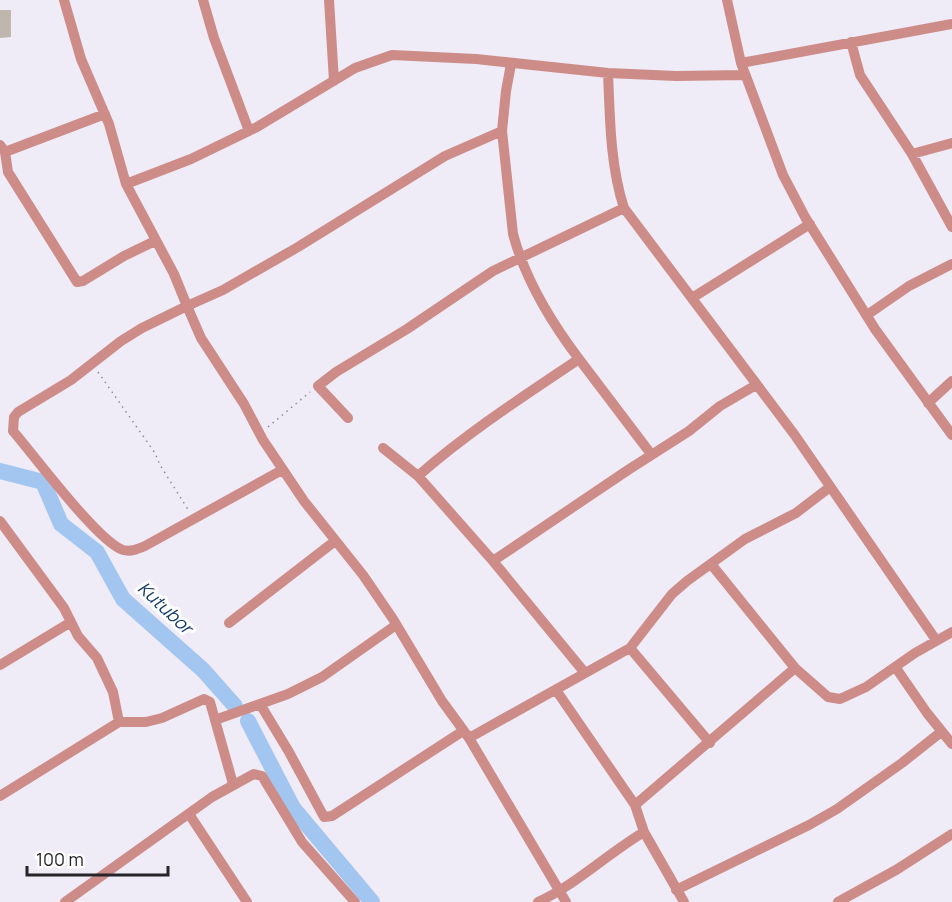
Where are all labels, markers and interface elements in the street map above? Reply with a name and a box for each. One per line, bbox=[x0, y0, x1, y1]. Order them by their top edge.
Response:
water label: Kutubor bbox=[133, 576, 200, 640]
scale bar bbox=[27, 839, 168, 877]
text: 100 m bbox=[36, 847, 84, 871]

